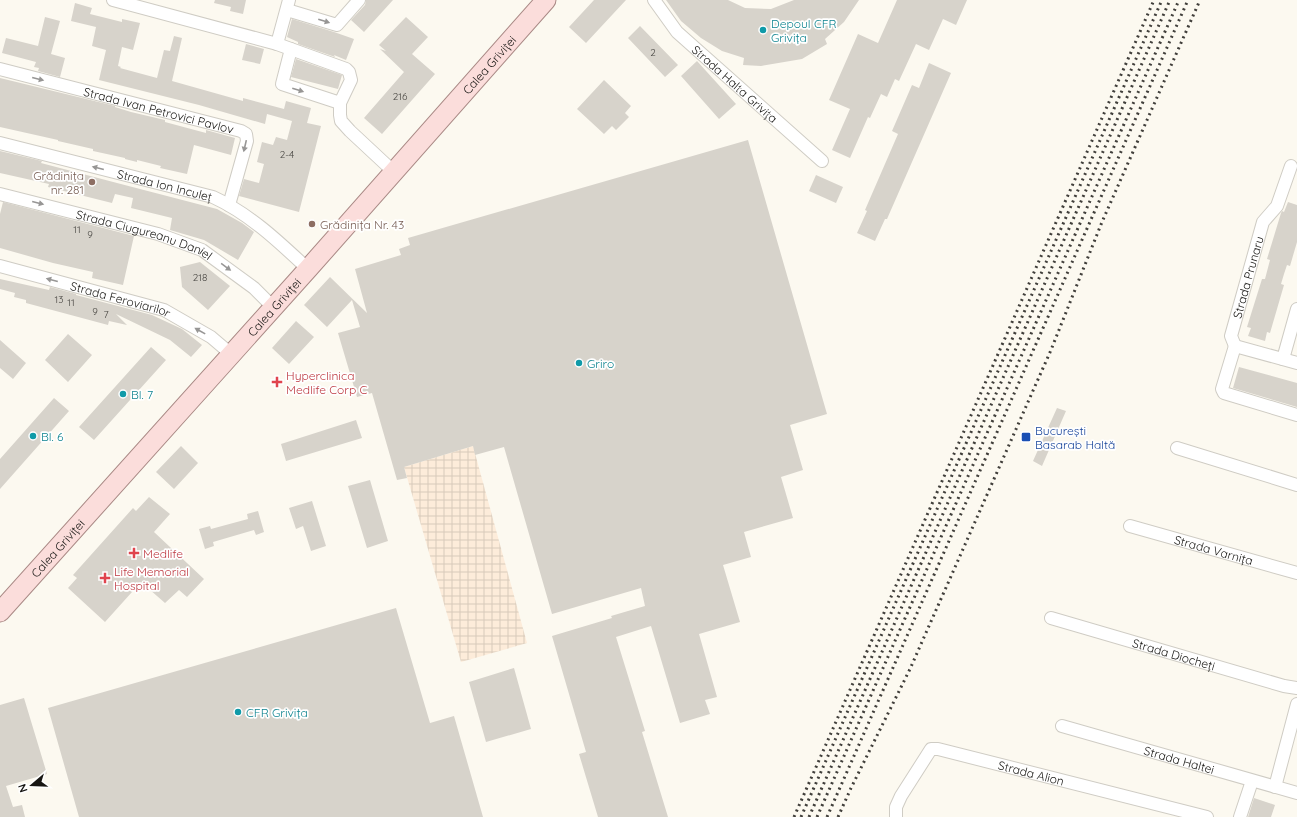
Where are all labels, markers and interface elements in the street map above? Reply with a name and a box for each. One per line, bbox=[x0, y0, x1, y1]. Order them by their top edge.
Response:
place label: Depoul CFR Grivița bbox=[771, 16, 837, 45]
one-way arrow bbox=[318, 18, 330, 24]
marker: Depoul CFR Grivița bbox=[758, 25, 768, 35]
street label: Calea Griviței bbox=[459, 32, 519, 97]
street label: Strada Halta Grivița bbox=[689, 42, 781, 126]
house number: 2 bbox=[650, 46, 656, 59]
one-way arrow bbox=[32, 76, 44, 82]
street label: Strada Ivan Petrovici Pavlov bbox=[82, 83, 236, 136]
one-way arrow bbox=[292, 87, 304, 93]
house number: 216 bbox=[393, 90, 408, 103]
one-way arrow bbox=[241, 140, 247, 153]
house number: 2-4 bbox=[280, 148, 294, 161]
one-way arrow bbox=[92, 165, 104, 171]
street label: Strada Ion Inculeț bbox=[116, 166, 214, 204]
place label: Grădinița nr. 281 bbox=[33, 168, 84, 197]
marker: Grădinița nr. 281 bbox=[87, 177, 97, 187]
one-way arrow bbox=[32, 201, 44, 207]
street label: Strada Ciugureanu Daniel bbox=[75, 206, 216, 263]
place label: Grădinița Nr. 43 bbox=[320, 217, 404, 232]
marker: Grădinița Nr. 43 bbox=[307, 219, 317, 229]
house number: 11 bbox=[73, 223, 81, 236]
house number: 9 bbox=[87, 228, 93, 241]
street label: Strada Prunaru bbox=[1229, 234, 1266, 320]
one-way arrow bbox=[221, 263, 231, 271]
house number: 218 bbox=[193, 271, 207, 284]
street label: Calea Griviței bbox=[244, 275, 304, 339]
one-way arrow bbox=[46, 276, 58, 282]
street label: Strada Feroviarilor bbox=[69, 278, 174, 320]
house number: 13 bbox=[55, 293, 63, 306]
house number: 11 bbox=[67, 296, 75, 309]
house number: 9 bbox=[92, 305, 98, 318]
house number: 7 bbox=[103, 308, 109, 321]
one-way arrow bbox=[194, 327, 206, 334]
place label: Griro bbox=[587, 356, 614, 371]
marker: Griro bbox=[574, 358, 584, 368]
place label: Hyperclinica Medlife Corp C bbox=[286, 368, 367, 397]
marker: Hyperclinica Medlife Corp C bbox=[271, 376, 283, 388]
place label: Bl. 7 bbox=[131, 387, 153, 402]
marker: Bl. 7 bbox=[118, 389, 128, 399]
place label: București Basarab Haltă bbox=[1035, 423, 1115, 452]
place label: Bl. 6 bbox=[41, 429, 64, 444]
marker: Bl. 6 bbox=[28, 431, 38, 441]
marker: București Basarab Haltă bbox=[1020, 431, 1032, 443]
street label: Calea Griviței bbox=[27, 516, 87, 580]
street label: Strada Varnița bbox=[1173, 531, 1255, 568]
place label: Medlife bbox=[143, 546, 183, 561]
marker: Medlife bbox=[128, 547, 140, 559]
place label: Life Memorial Hospital bbox=[114, 564, 189, 593]
marker: Life Memorial Hospital bbox=[99, 572, 111, 584]
street label: Strada Diocheți bbox=[1131, 635, 1217, 673]
place label: CFR Grivița bbox=[246, 705, 308, 720]
marker: CFR Grivița bbox=[233, 707, 243, 717]
street label: Strada Haltei bbox=[1142, 742, 1216, 777]
street label: Strada Alion bbox=[997, 757, 1066, 788]
north arrow bbox=[12, 765, 52, 805]
text: N bbox=[15, 782, 30, 794]

